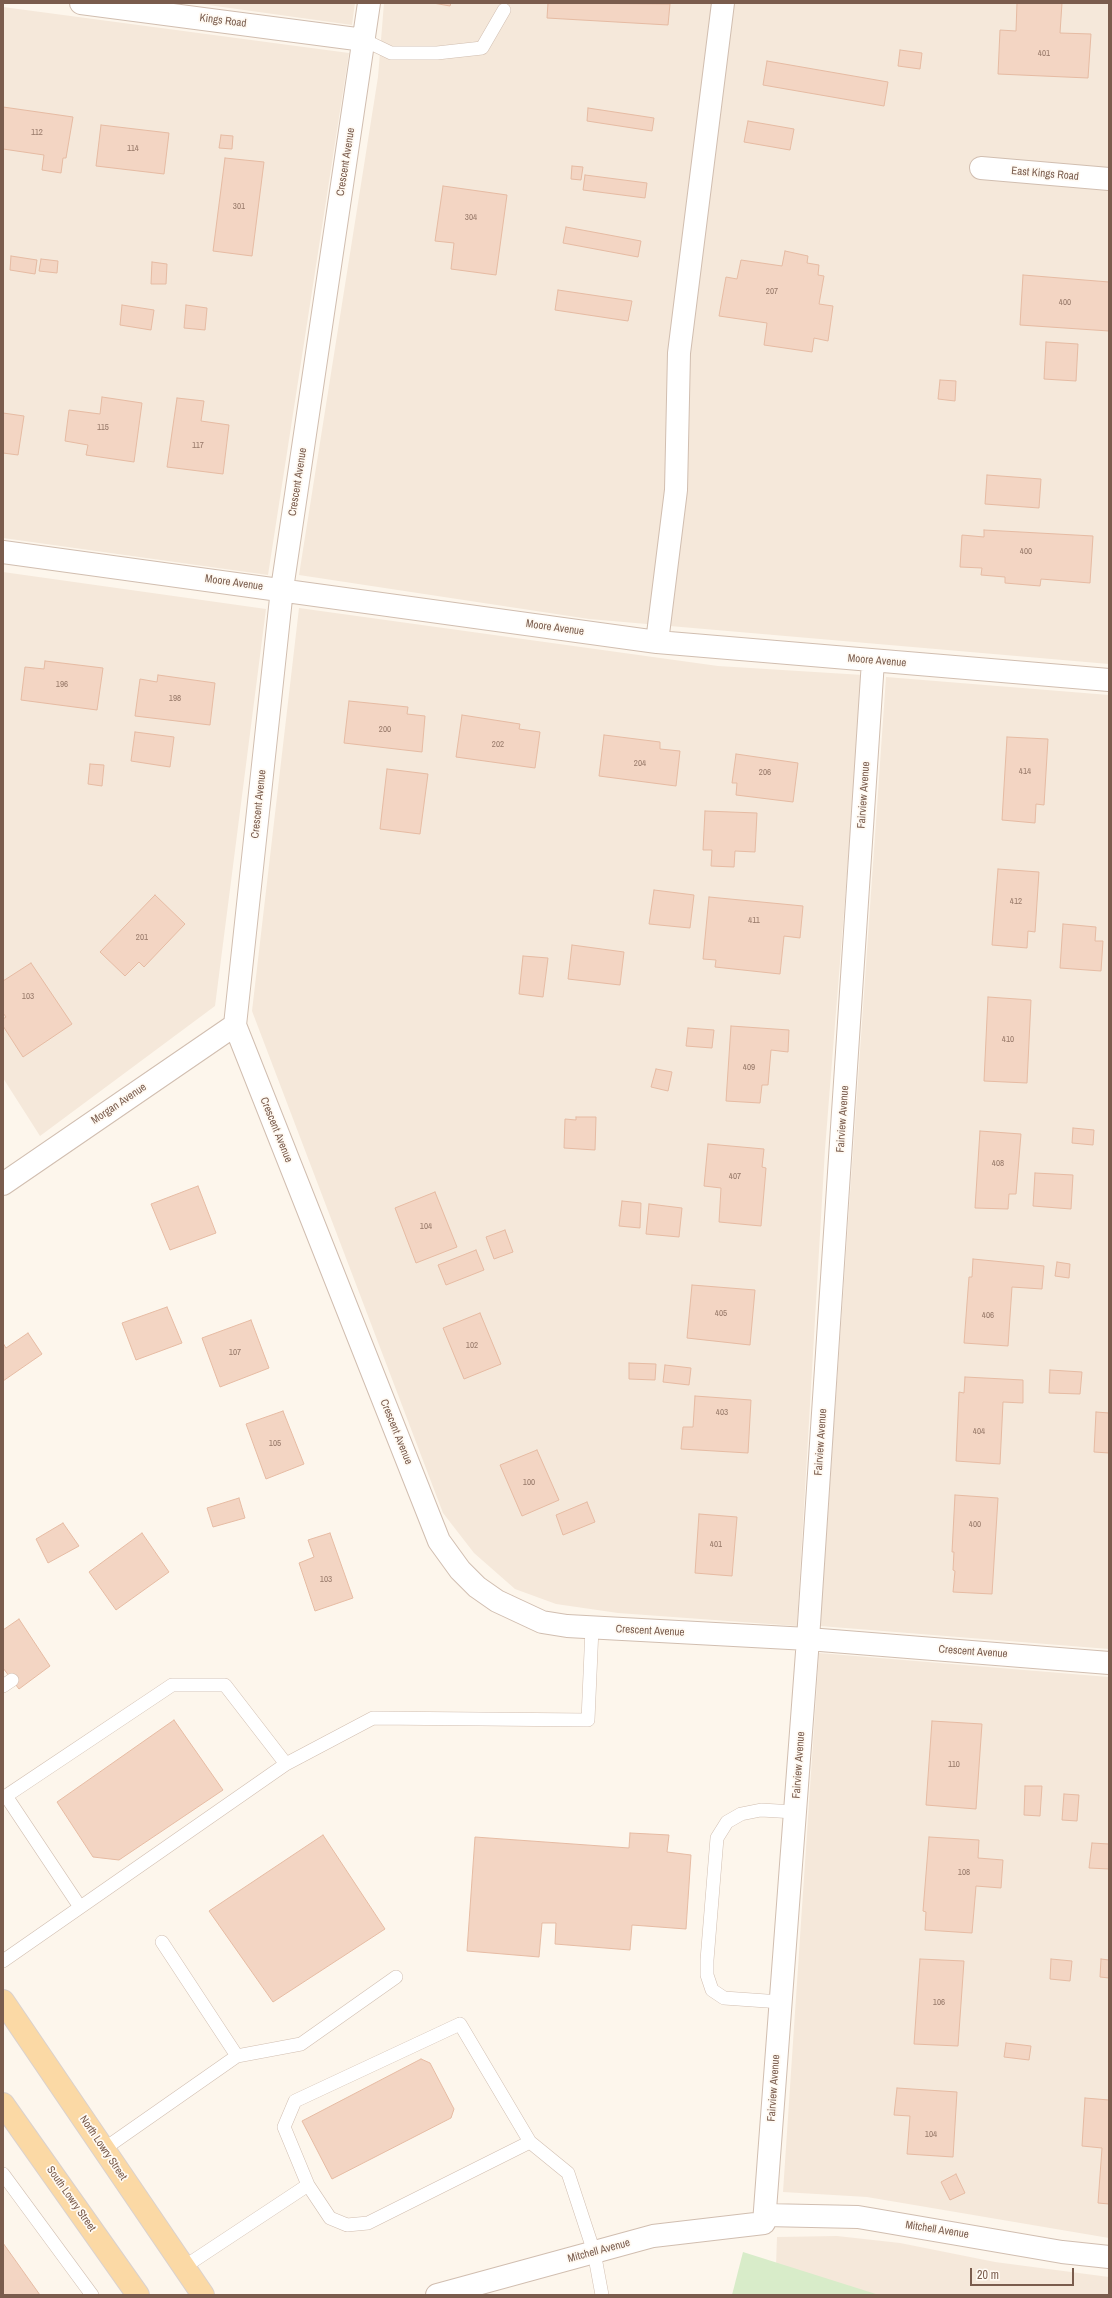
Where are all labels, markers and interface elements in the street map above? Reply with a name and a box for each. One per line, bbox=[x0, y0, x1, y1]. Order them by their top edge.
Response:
street label: Kings Road bbox=[199, 12, 247, 30]
house number: 401 bbox=[1038, 49, 1050, 59]
street label: Crescent Avenue bbox=[334, 127, 358, 197]
house number: 112 bbox=[31, 128, 43, 138]
house number: 114 bbox=[127, 144, 139, 154]
street label: East Kings Road bbox=[1011, 164, 1079, 184]
house number: 301 bbox=[233, 202, 245, 212]
house number: 304 bbox=[465, 213, 477, 223]
house number: 207 bbox=[766, 287, 778, 297]
house number: 400 bbox=[1059, 298, 1071, 308]
house number: 115 bbox=[97, 423, 109, 433]
house number: 117 bbox=[192, 441, 204, 451]
street label: Crescent Avenue bbox=[286, 447, 310, 517]
house number: 400 bbox=[1020, 547, 1032, 557]
street label: Moore Avenue bbox=[204, 572, 264, 594]
street label: Moore Avenue bbox=[525, 617, 585, 639]
street label: Moore Avenue bbox=[847, 652, 907, 670]
house number: 196 bbox=[56, 680, 68, 690]
house number: 198 bbox=[169, 694, 181, 704]
house number: 200 bbox=[379, 725, 391, 735]
house number: 202 bbox=[492, 740, 504, 750]
house number: 204 bbox=[634, 759, 646, 769]
street label: Fairview Avenue bbox=[855, 761, 873, 829]
house number: 414 bbox=[1019, 767, 1031, 777]
house number: 206 bbox=[759, 768, 771, 778]
street label: Crescent Avenue bbox=[249, 769, 269, 839]
house number: 412 bbox=[1010, 897, 1022, 907]
house number: 411 bbox=[748, 916, 760, 926]
house number: 201 bbox=[136, 933, 148, 943]
house number: 103 bbox=[22, 992, 34, 1002]
house number: 410 bbox=[1002, 1035, 1014, 1045]
house number: 409 bbox=[743, 1063, 755, 1073]
street label: Morgan Avenue bbox=[89, 1081, 149, 1127]
street label: Fairview Avenue bbox=[834, 1085, 852, 1153]
street label: Crescent Avenue bbox=[257, 1096, 295, 1164]
house number: 408 bbox=[992, 1159, 1004, 1169]
house number: 407 bbox=[729, 1172, 741, 1182]
house number: 104 bbox=[420, 1222, 432, 1232]
house number: 405 bbox=[715, 1309, 727, 1319]
house number: 406 bbox=[982, 1311, 994, 1321]
house number: 102 bbox=[466, 1341, 478, 1351]
house number: 107 bbox=[229, 1348, 241, 1358]
street label: Crescent Avenue bbox=[377, 1398, 415, 1466]
house number: 403 bbox=[716, 1408, 728, 1418]
street label: Fairview Avenue bbox=[812, 1408, 830, 1476]
house number: 404 bbox=[973, 1427, 985, 1437]
house number: 105 bbox=[269, 1439, 281, 1449]
house number: 100 bbox=[523, 1478, 535, 1488]
house number: 400 bbox=[969, 1520, 981, 1530]
house number: 401 bbox=[710, 1540, 722, 1550]
house number: 103 bbox=[320, 1575, 332, 1585]
street label: Crescent Avenue bbox=[615, 1623, 685, 1639]
street label: Crescent Avenue bbox=[938, 1643, 1008, 1661]
street label: Fairview Avenue bbox=[790, 1731, 808, 1799]
house number: 110 bbox=[948, 1760, 960, 1770]
house number: 108 bbox=[958, 1868, 970, 1878]
house number: 106 bbox=[933, 1998, 945, 2008]
street label: Fairview Avenue bbox=[765, 2054, 783, 2122]
street label: North Lowry Street bbox=[77, 2113, 129, 2183]
house number: 104 bbox=[925, 2130, 937, 2140]
street label: South Lowry Street bbox=[44, 2164, 98, 2234]
street label: Mitchell Avenue bbox=[904, 2218, 970, 2242]
street label: Mitchell Avenue bbox=[566, 2236, 632, 2266]
scale bar bbox=[972, 2260, 1076, 2286]
text: 20 m bbox=[977, 2267, 999, 2283]

